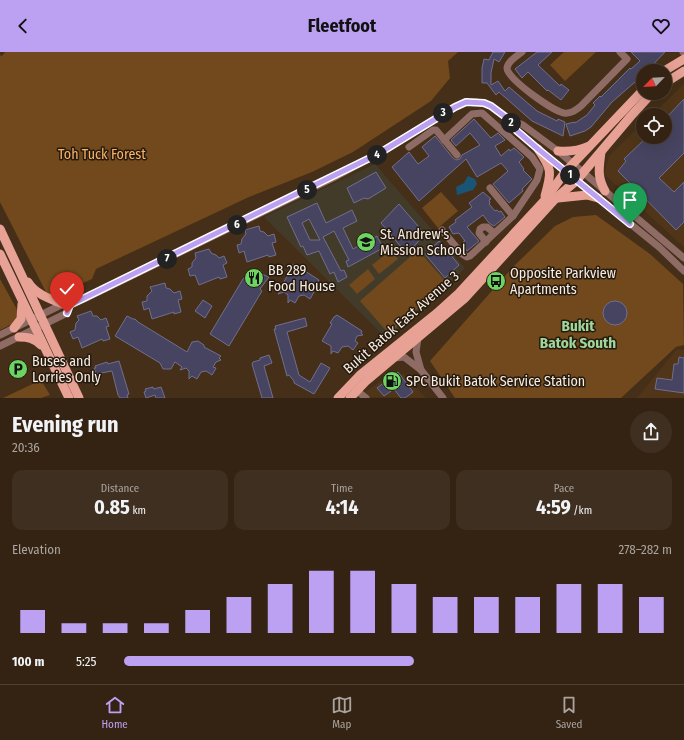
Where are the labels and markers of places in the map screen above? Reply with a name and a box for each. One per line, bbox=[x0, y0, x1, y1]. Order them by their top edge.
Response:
pin: 3 bbox=[433, 103, 453, 123]
pin: 2 bbox=[501, 113, 521, 133]
pin: 4 bbox=[367, 145, 387, 165]
pin: 1 bbox=[560, 165, 580, 185]
pin: 5 bbox=[297, 180, 317, 200]
pin bbox=[613, 183, 647, 224]
pin: 6 bbox=[227, 215, 247, 235]
place label: St. Andrew's Mission School bbox=[380, 226, 466, 259]
school or university icon: St. Andrew's Mission School bbox=[355, 231, 377, 253]
pin: 7 bbox=[157, 249, 177, 269]
place label: BB 289 Food House bbox=[268, 262, 335, 295]
place label: Opposite Parkview Apartments bbox=[510, 265, 616, 298]
restaurant icon: BB 289 Food House bbox=[243, 267, 265, 289]
bus stop icon: Opposite Parkview Apartments bbox=[485, 270, 507, 292]
pin bbox=[50, 272, 84, 313]
place label: Buses and Lorries Only bbox=[32, 353, 101, 386]
parking icon: Buses and Lorries Only bbox=[7, 358, 29, 380]
fuel station icon: SPC Bukit Batok Service Station bbox=[381, 370, 403, 392]
place label: SPC Bukit Batok Service Station bbox=[406, 373, 585, 390]

